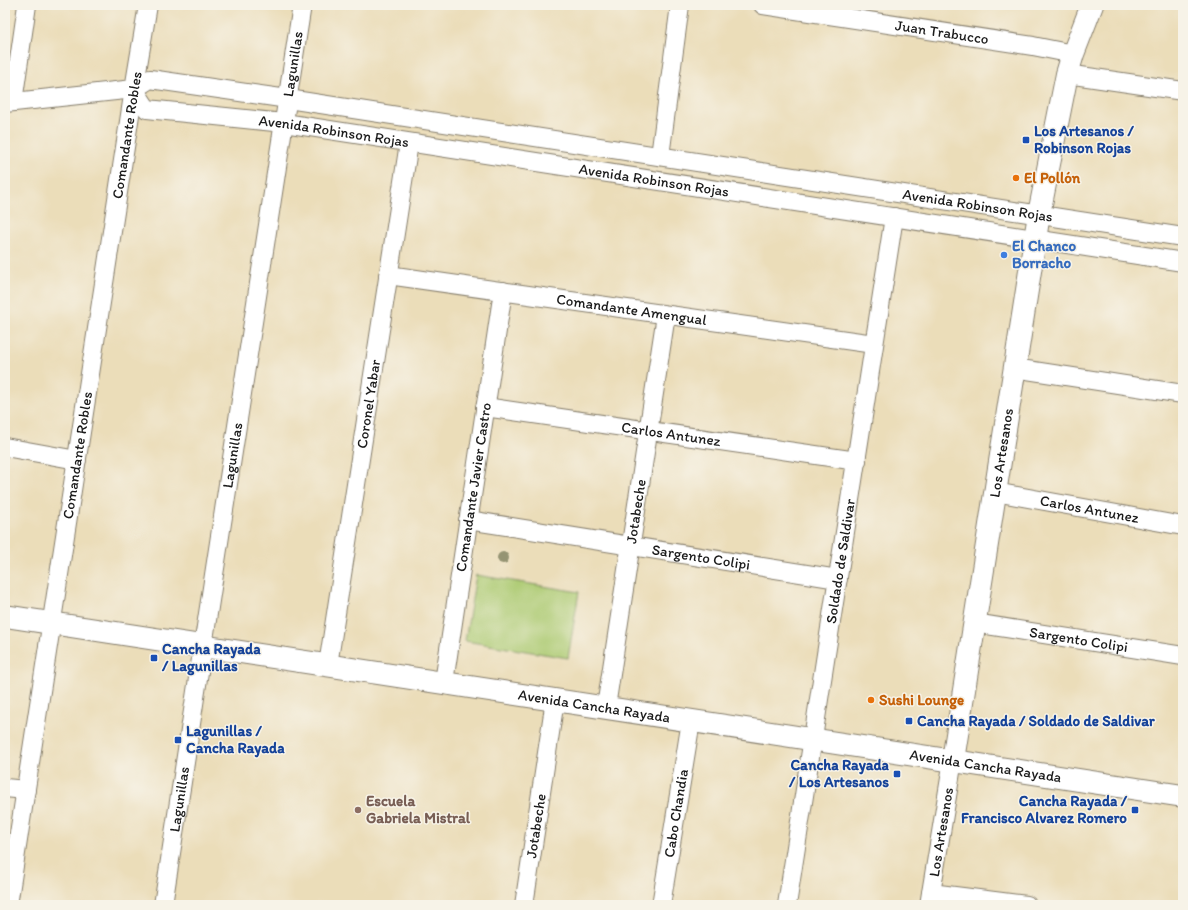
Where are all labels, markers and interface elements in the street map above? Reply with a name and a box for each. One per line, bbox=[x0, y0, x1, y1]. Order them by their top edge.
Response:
street label: Juan Trabucco bbox=[894, 16, 990, 48]
street label: Lagunillas bbox=[279, 30, 307, 98]
street label: Comandante Robles bbox=[108, 70, 146, 200]
street label: Avenida Robinson Rojas bbox=[258, 111, 410, 151]
place label: Los Artesanos / Robinson Rojas bbox=[1034, 122, 1135, 158]
marker: Los Artesanos / Robinson Rojas bbox=[1021, 135, 1031, 145]
street label: Avenida Robinson Rojas bbox=[578, 160, 731, 201]
place label: El Pollón bbox=[1024, 169, 1081, 187]
marker: El Pollón bbox=[1011, 173, 1021, 183]
street label: Avenida Robinson Rojas bbox=[901, 185, 1054, 226]
place label: El Chanco Borracho bbox=[1012, 237, 1077, 272]
marker: El Chanco Borracho bbox=[999, 250, 1009, 260]
street label: Comandante Amengual bbox=[555, 290, 709, 329]
street label: Coronel Yabar bbox=[353, 358, 384, 450]
street label: Comandante Robles bbox=[59, 390, 96, 520]
street label: Comandante Javier Castro bbox=[452, 401, 495, 573]
street label: Los Artesanos bbox=[985, 407, 1017, 499]
street label: Carlos Antunez bbox=[620, 418, 722, 450]
street label: Lagunillas bbox=[219, 421, 246, 489]
street label: Jotabeche bbox=[622, 478, 650, 545]
street label: Carlos Antunez bbox=[1039, 491, 1140, 527]
street label: Soldado de Saldivar bbox=[822, 497, 859, 625]
street label: Sargento Colipi bbox=[651, 540, 752, 574]
street label: Sargento Colipi bbox=[1028, 623, 1129, 656]
place label: Cancha Rayada / Lagunillas bbox=[161, 640, 261, 676]
marker: Cancha Rayada / Lagunillas bbox=[149, 653, 159, 663]
street label: Avenida Cancha Rayada bbox=[517, 686, 672, 727]
place label: Sushi Lounge bbox=[879, 691, 964, 710]
marker: Sushi Lounge bbox=[866, 695, 876, 705]
place label: Cancha Rayada / Soldado de Saldivar bbox=[917, 712, 1155, 731]
marker: Cancha Rayada / Soldado de Saldivar bbox=[904, 716, 914, 726]
place label: Lagunillas / Cancha Rayada bbox=[186, 722, 285, 758]
marker: Lagunillas / Cancha Rayada bbox=[173, 735, 183, 745]
street label: Avenida Cancha Rayada bbox=[908, 745, 1063, 786]
place label: Cancha Rayada / Los Artesanos bbox=[788, 756, 890, 791]
street label: Lagunillas bbox=[165, 765, 193, 833]
street label: Cabo Chandia bbox=[660, 767, 692, 859]
marker: Cancha Rayada / Los Artesanos bbox=[892, 769, 902, 779]
street label: Los Artesanos bbox=[925, 786, 957, 878]
place label: Escuela Gabriela Mistral bbox=[366, 792, 471, 827]
street label: Jotabeche bbox=[522, 792, 550, 859]
place label: Cancha Rayada / Francisco Alvarez Romero bbox=[961, 792, 1128, 827]
marker: Escuela Gabriela Mistral bbox=[353, 805, 363, 815]
marker: Cancha Rayada / Francisco Alvarez Romero bbox=[1130, 805, 1140, 815]

